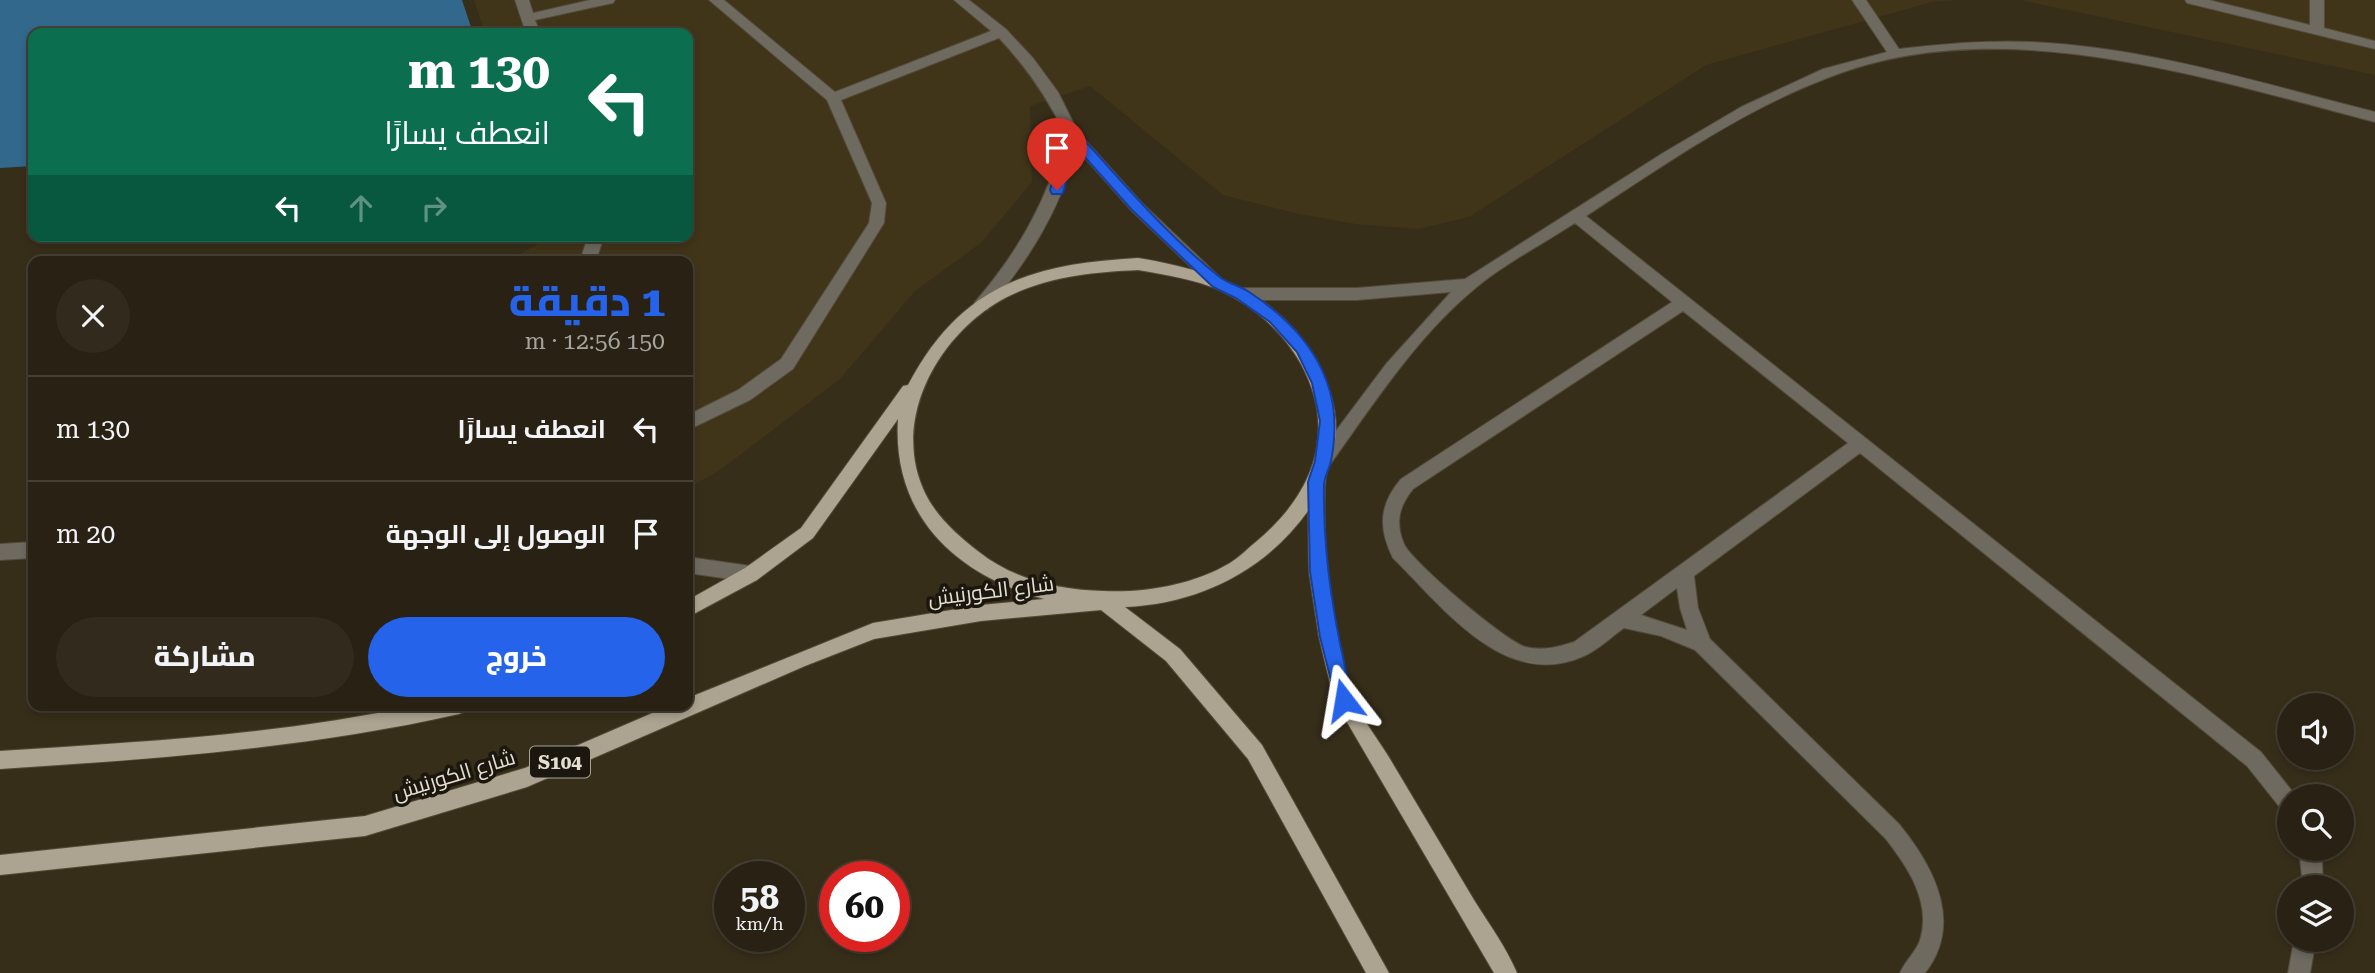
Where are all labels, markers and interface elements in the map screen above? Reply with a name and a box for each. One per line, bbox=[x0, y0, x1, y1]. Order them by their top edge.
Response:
text: 130 m bbox=[408, 43, 550, 100]
icon: left bbox=[574, 56, 665, 147]
text: انعطف يسارًا bbox=[384, 114, 550, 152]
pin bbox=[1027, 118, 1087, 190]
icon: arrive bbox=[1038, 129, 1076, 167]
icon: left bbox=[269, 189, 307, 227]
icon: ahead bbox=[342, 189, 380, 227]
icon: right bbox=[415, 189, 453, 227]
text: 1 دقيقة bbox=[509, 277, 665, 326]
button: close bbox=[56, 279, 130, 353]
text: 150 m · 12:56 bbox=[525, 328, 665, 355]
icon: left bbox=[627, 410, 665, 448]
text: 130 m bbox=[56, 414, 130, 444]
text: انعطف يسارًا bbox=[458, 414, 606, 444]
icon: arrive bbox=[627, 515, 665, 553]
text: 20 m bbox=[56, 519, 115, 549]
text: الوصول إلى الوجهة bbox=[386, 519, 606, 549]
street label: شارع الكورنيش bbox=[927, 571, 1056, 613]
button: مشاركة bbox=[56, 617, 354, 697]
button: خروج bbox=[368, 617, 665, 697]
position arrow bbox=[1307, 663, 1381, 737]
map controls bbox=[2277, 693, 2354, 952]
button: sound bbox=[2277, 693, 2354, 770]
street label: شارع الكورنيش bbox=[390, 745, 519, 807]
road number: S104 bbox=[530, 747, 590, 778]
button: search bbox=[2277, 784, 2354, 861]
speed limit sign: 60 bbox=[819, 861, 910, 952]
button: layers bbox=[2277, 875, 2354, 952]
text: 58 bbox=[740, 877, 779, 918]
text: km/h bbox=[735, 913, 784, 934]

